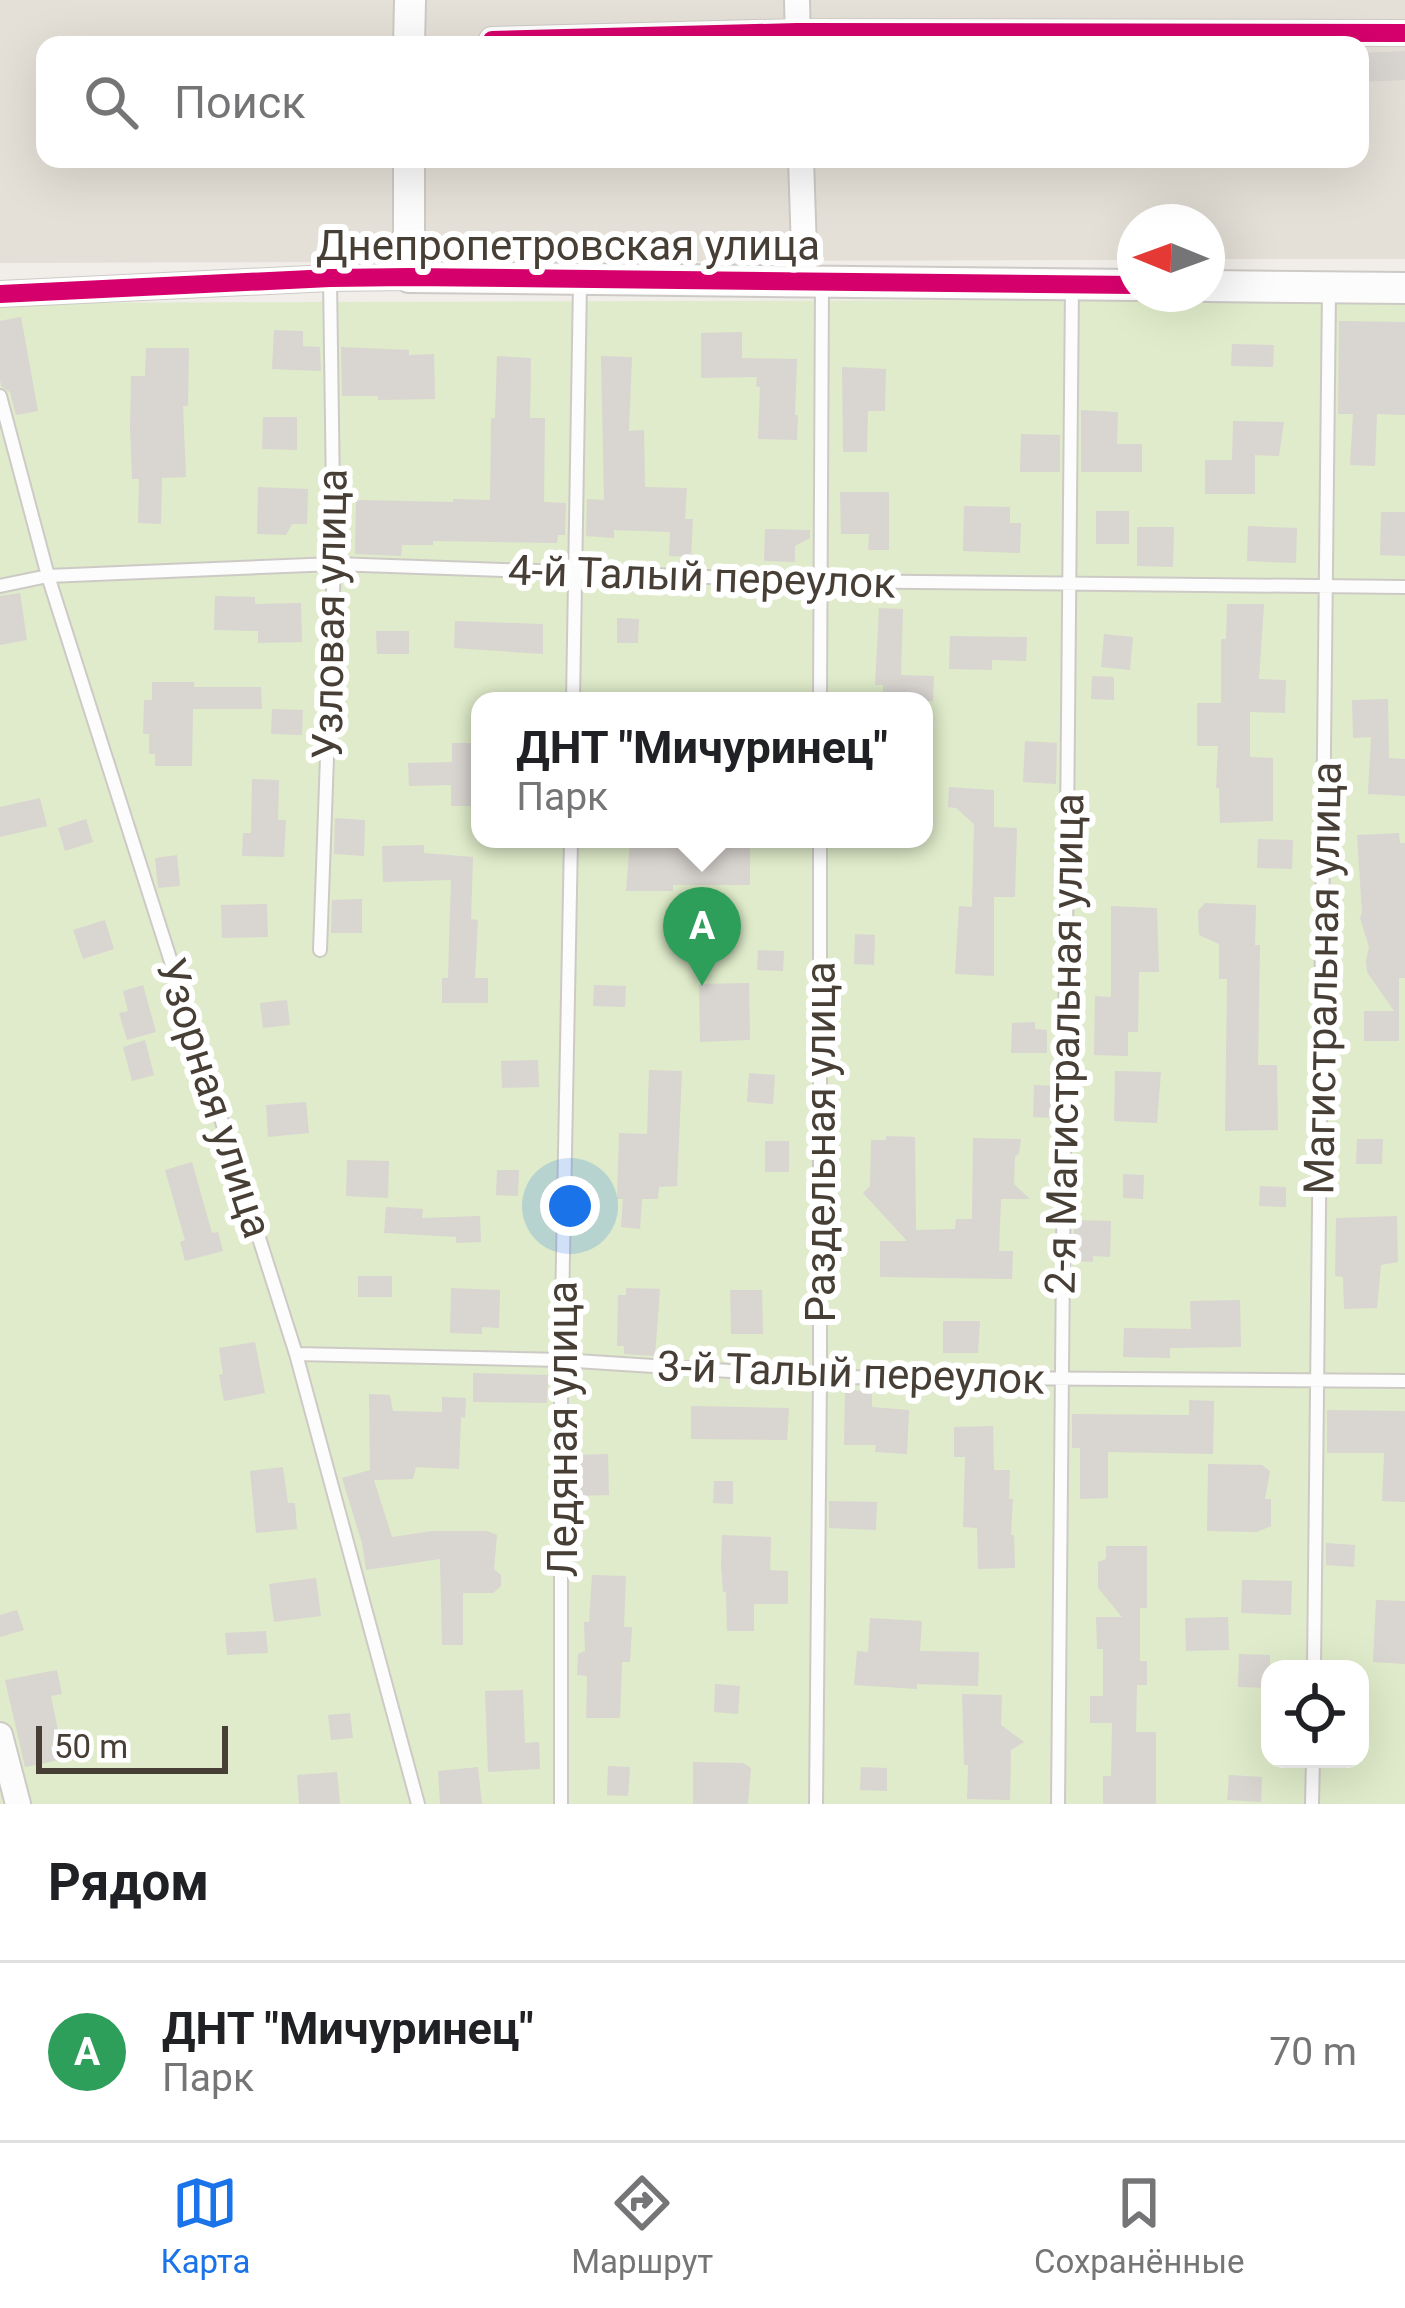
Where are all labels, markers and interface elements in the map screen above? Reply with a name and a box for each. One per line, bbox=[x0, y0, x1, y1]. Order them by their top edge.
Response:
search box bbox=[36, 36, 1369, 168]
icon: search bbox=[78, 69, 144, 135]
text: Поиск bbox=[174, 76, 306, 129]
north arrow bbox=[1117, 204, 1225, 312]
street label: Днепропетровская улица bbox=[316, 221, 820, 270]
street label: Узловая улица bbox=[302, 468, 357, 760]
street label: 4-й Талый переулок bbox=[507, 545, 897, 608]
popup bbox=[471, 692, 933, 848]
text: ДНТ "Мичуринец" bbox=[516, 721, 888, 774]
street label: Магистральная улица bbox=[1294, 761, 1351, 1195]
text: Парк bbox=[516, 774, 608, 820]
street label: 2-я Магистральная улица bbox=[1036, 793, 1093, 1295]
pin: A bbox=[663, 887, 741, 986]
street label: Узорная улица bbox=[146, 953, 283, 1244]
street label: Раздельная улица bbox=[796, 962, 845, 1322]
your location bbox=[540, 1176, 600, 1236]
street label: Ледяная улица bbox=[538, 1281, 587, 1577]
street label: 3-й Талый переулок bbox=[656, 1341, 1046, 1404]
map controls bbox=[1261, 1660, 1369, 1768]
button: locate bbox=[1261, 1660, 1369, 1768]
scale bar bbox=[36, 1720, 228, 1773]
text: 50 m bbox=[54, 1727, 128, 1766]
text: Рядом bbox=[48, 1853, 209, 1912]
text: ДНТ "Мичуринец" bbox=[162, 2002, 534, 2055]
text: A bbox=[74, 2029, 100, 2075]
text: 70 m bbox=[1269, 2029, 1357, 2075]
text: Парк bbox=[162, 2055, 254, 2101]
tab: Карта bbox=[160, 2170, 250, 2281]
tab: Маршрут bbox=[571, 2170, 713, 2281]
tab: Сохранённые bbox=[1034, 2170, 1245, 2281]

